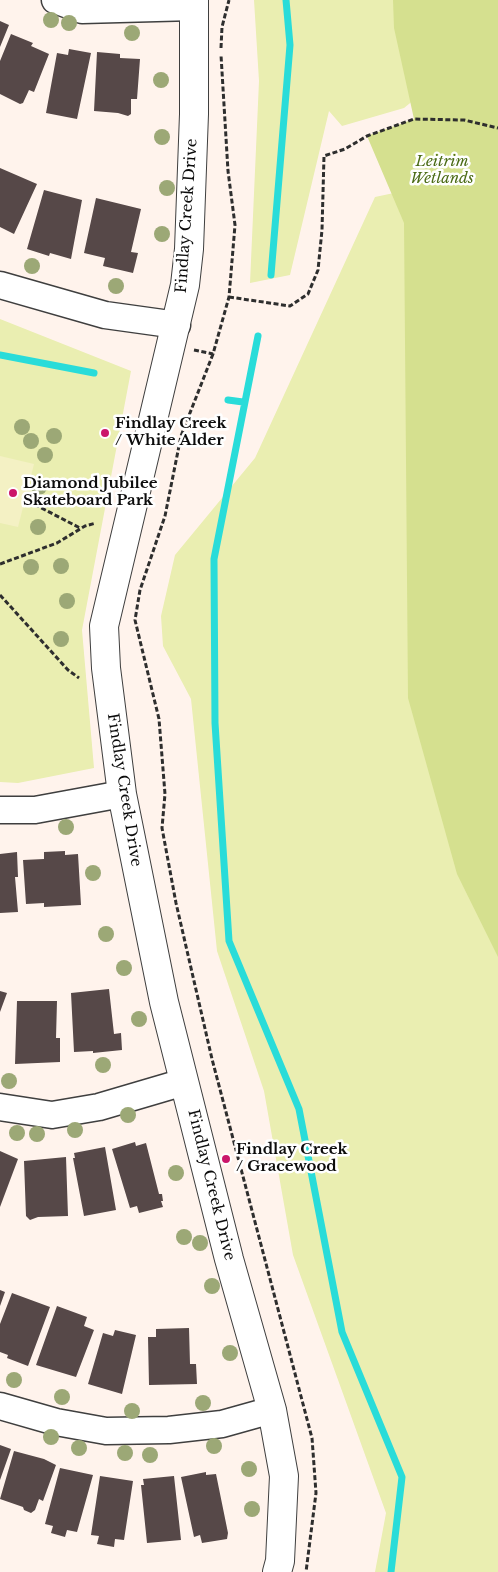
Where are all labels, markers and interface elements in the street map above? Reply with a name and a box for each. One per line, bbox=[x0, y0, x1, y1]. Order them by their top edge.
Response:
street label: Findlay Creek Drive bbox=[173, 138, 201, 294]
park label: Leitrim Wetlands bbox=[410, 153, 474, 188]
place label: Findlay Creek / White Alder bbox=[115, 415, 227, 450]
marker: Findlay Creek / White Alder bbox=[99, 427, 111, 439]
place label: Diamond Jubilee Skateboard Park bbox=[23, 475, 157, 510]
marker: Diamond Jubilee Skateboard Park bbox=[7, 487, 19, 499]
street label: Findlay Creek Drive bbox=[103, 712, 145, 868]
street label: Findlay Creek Drive bbox=[184, 1108, 238, 1262]
place label: Findlay Creek / Gracewood bbox=[236, 1141, 348, 1176]
marker: Findlay Creek / Gracewood bbox=[220, 1153, 232, 1165]

